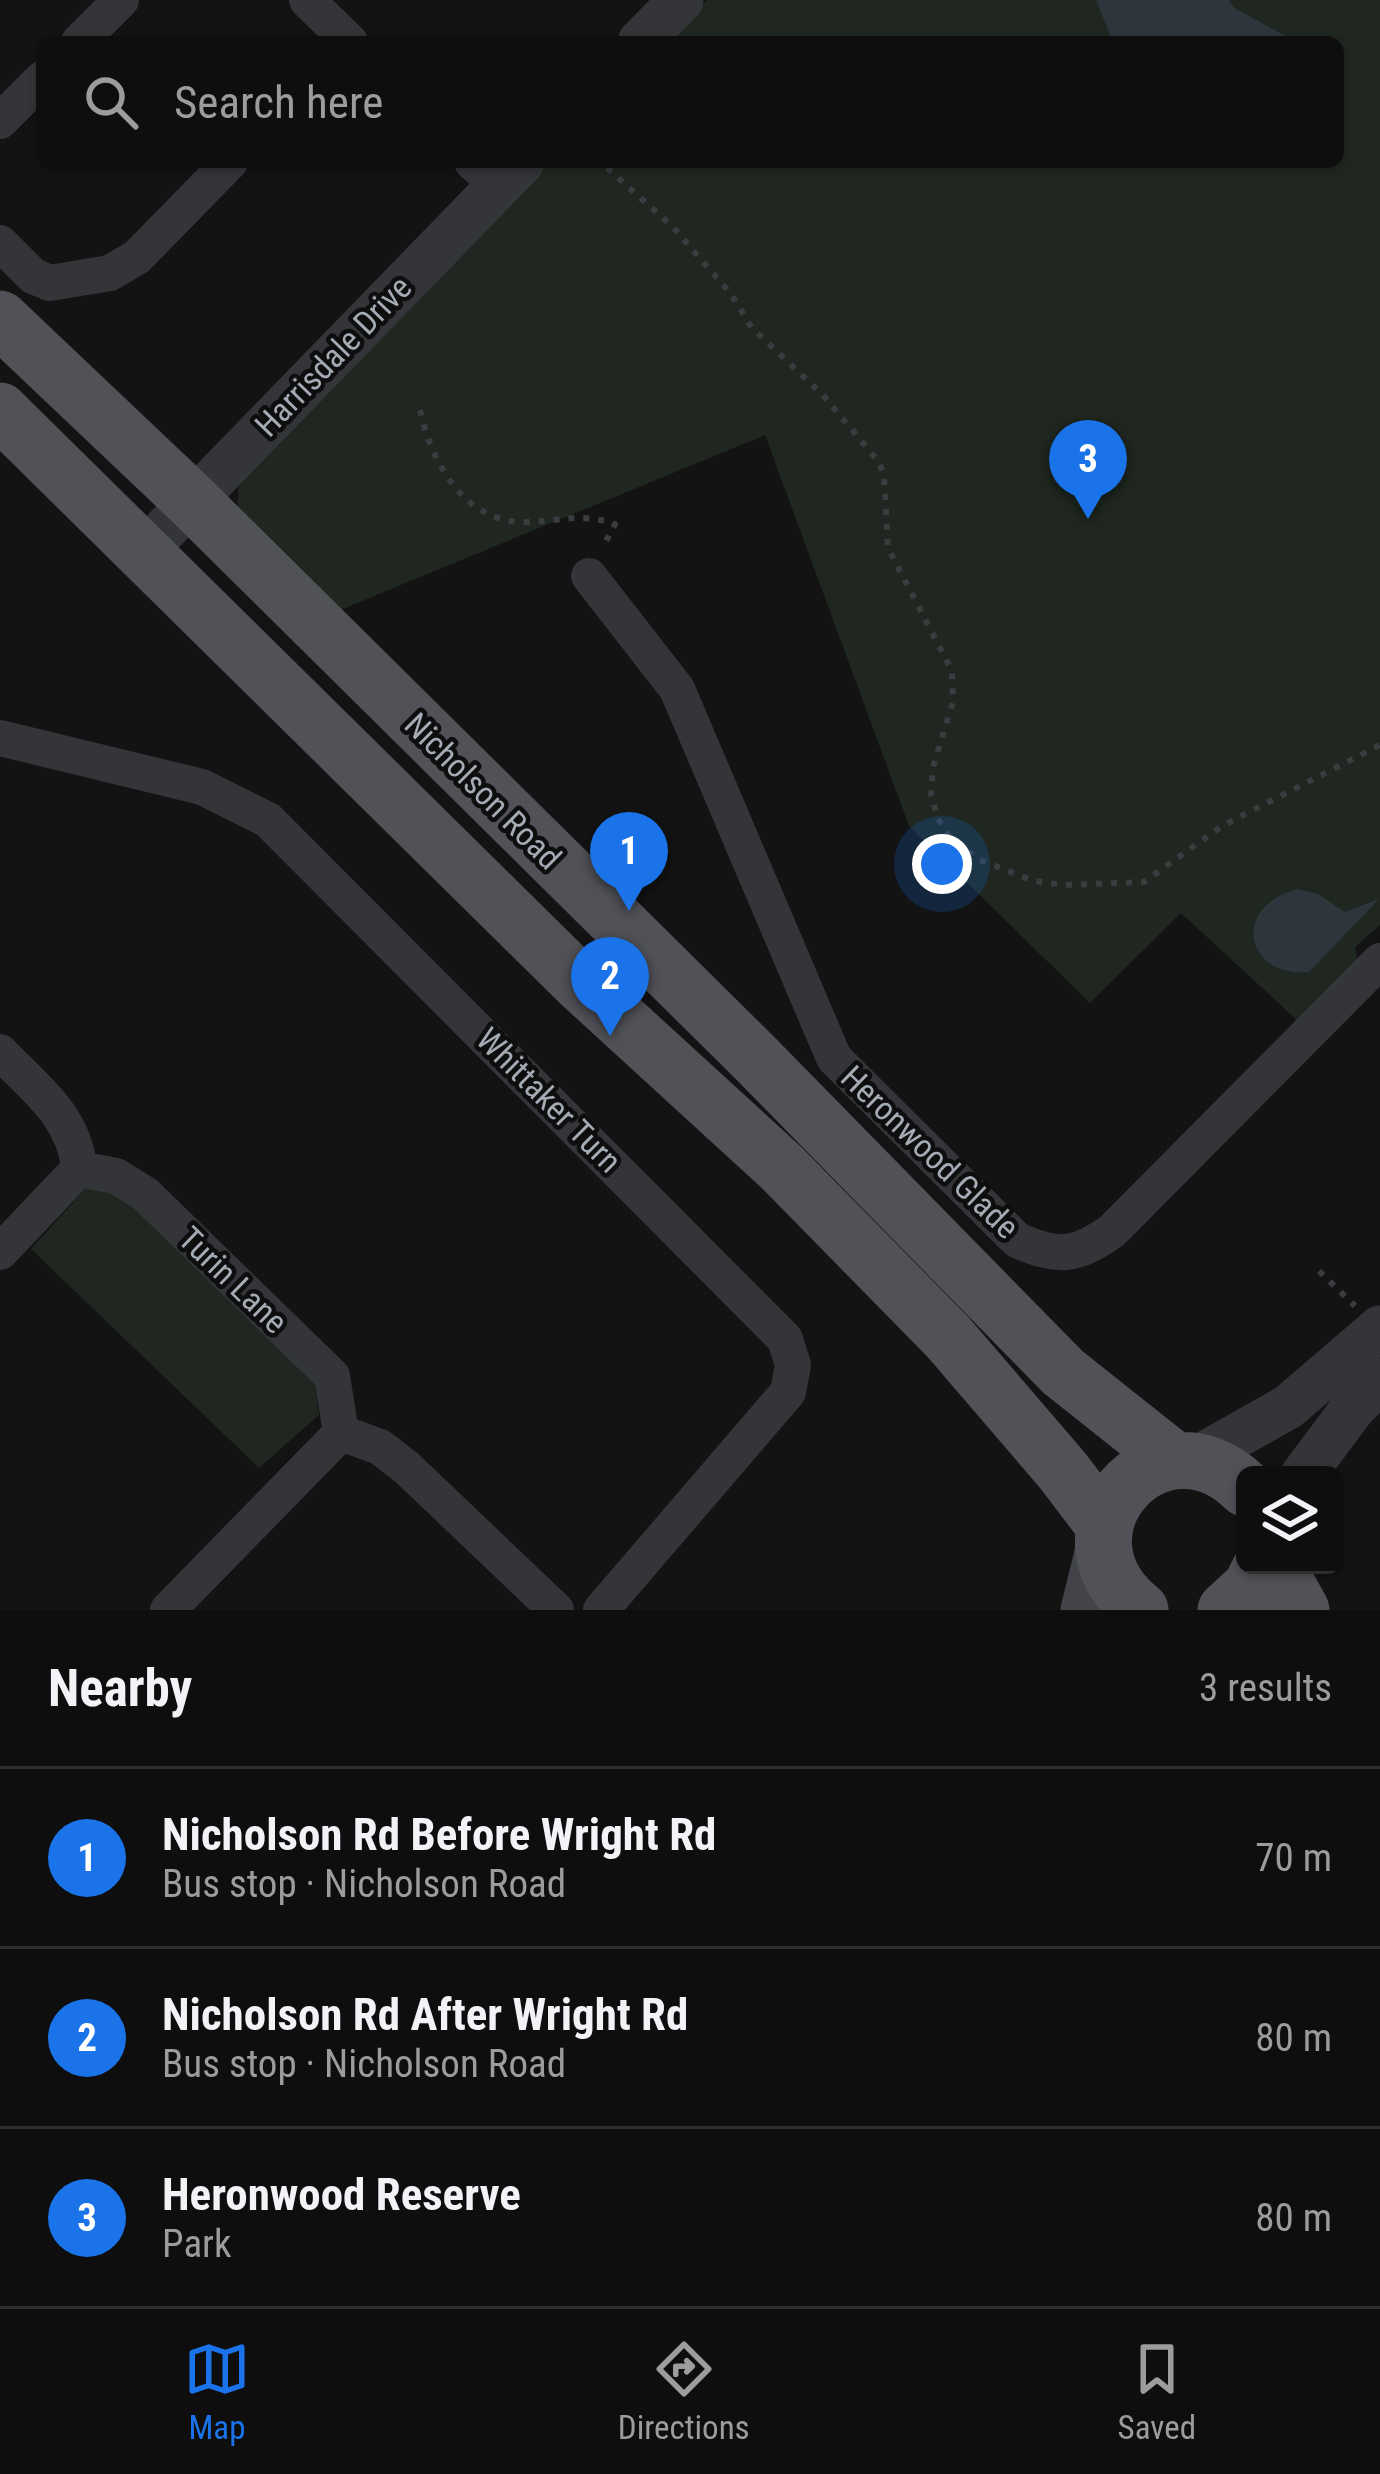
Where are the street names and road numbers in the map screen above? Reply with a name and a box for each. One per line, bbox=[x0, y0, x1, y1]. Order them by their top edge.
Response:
street label: Harrisdale Drive bbox=[247, 268, 419, 444]
street label: Nicholson Road bbox=[397, 705, 569, 877]
street label: Whittaker Turn bbox=[469, 1020, 629, 1180]
street label: Heronwood Glade bbox=[833, 1058, 1027, 1246]
street label: Turin Lane bbox=[171, 1219, 295, 1341]

